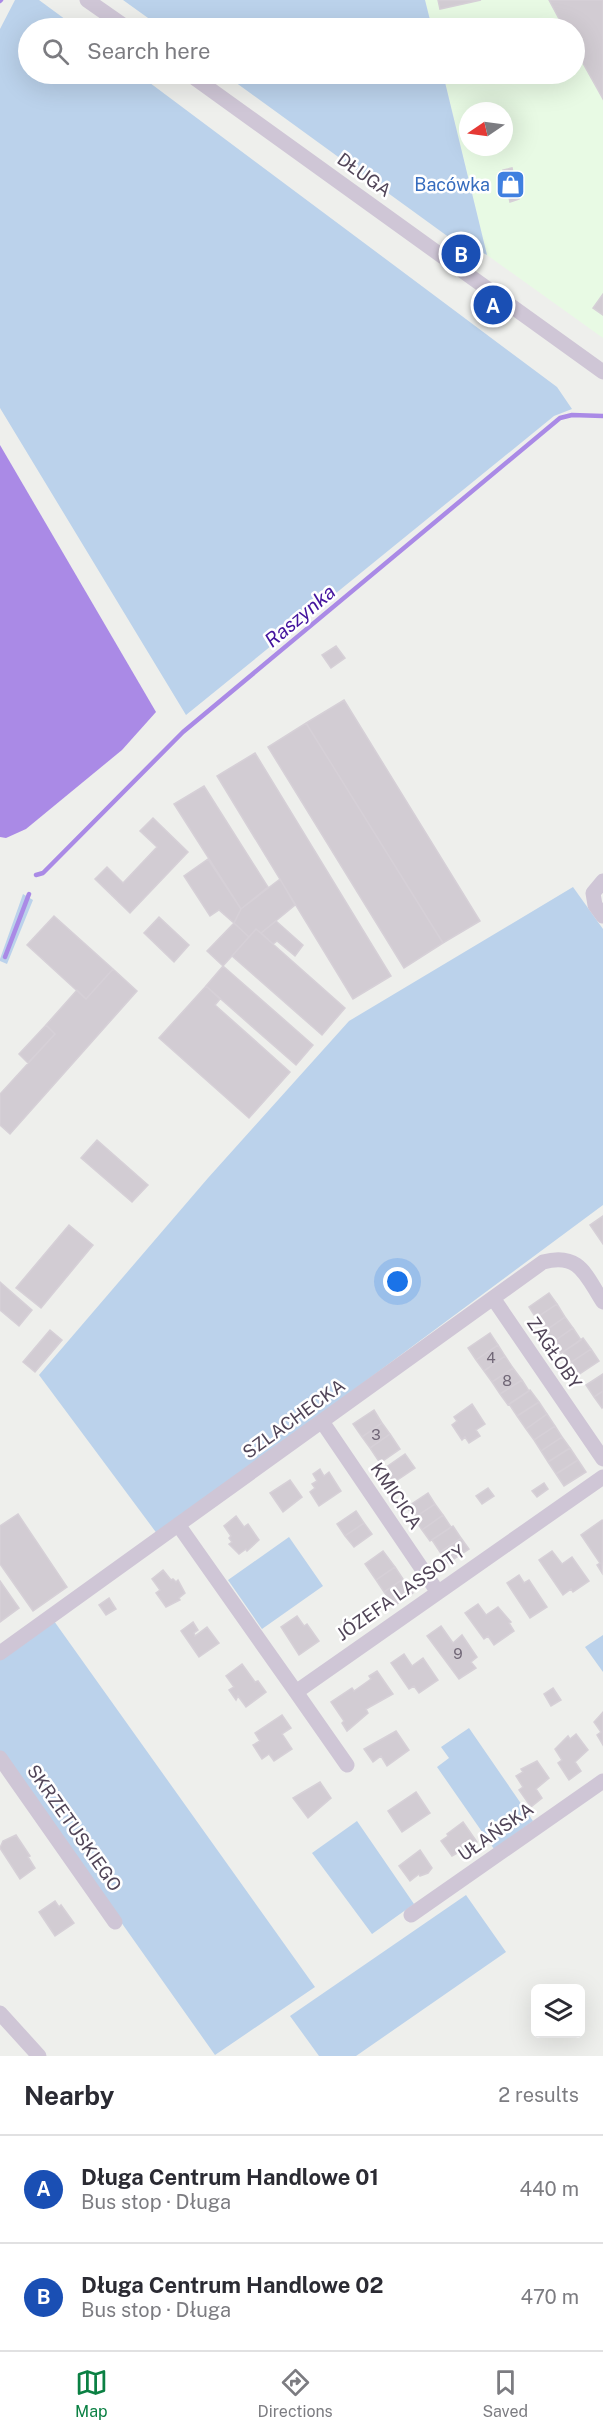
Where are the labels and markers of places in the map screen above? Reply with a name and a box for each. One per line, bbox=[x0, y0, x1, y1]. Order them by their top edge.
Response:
shop icon: Bacówka bbox=[495, 169, 527, 201]
place label: Bacówka bbox=[414, 174, 490, 195]
pin: B bbox=[442, 232, 480, 276]
pin: A bbox=[474, 282, 512, 328]

